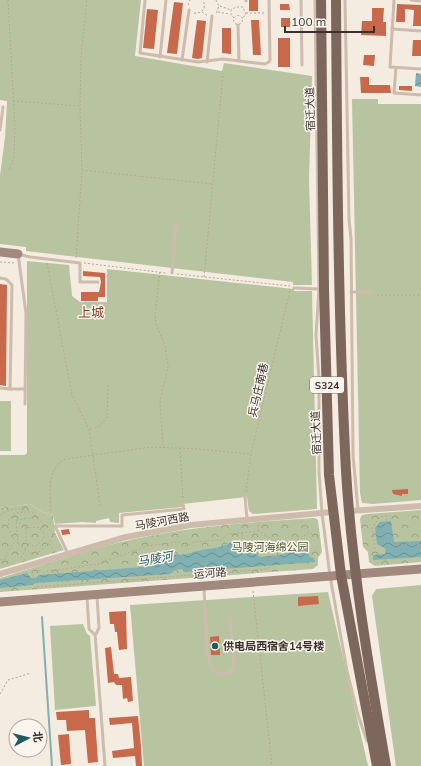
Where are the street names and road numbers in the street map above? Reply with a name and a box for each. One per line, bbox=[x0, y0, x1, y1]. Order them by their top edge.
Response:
street label: 宿迁大道 bbox=[303, 87, 317, 131]
street label: 兵马庄南巷 bbox=[245, 362, 271, 418]
road number: S324 bbox=[310, 377, 344, 393]
street label: 宿迁大道 bbox=[308, 411, 324, 455]
street label: 马陵河西路 bbox=[134, 509, 190, 533]
street label: 运河路 bbox=[193, 565, 227, 581]

